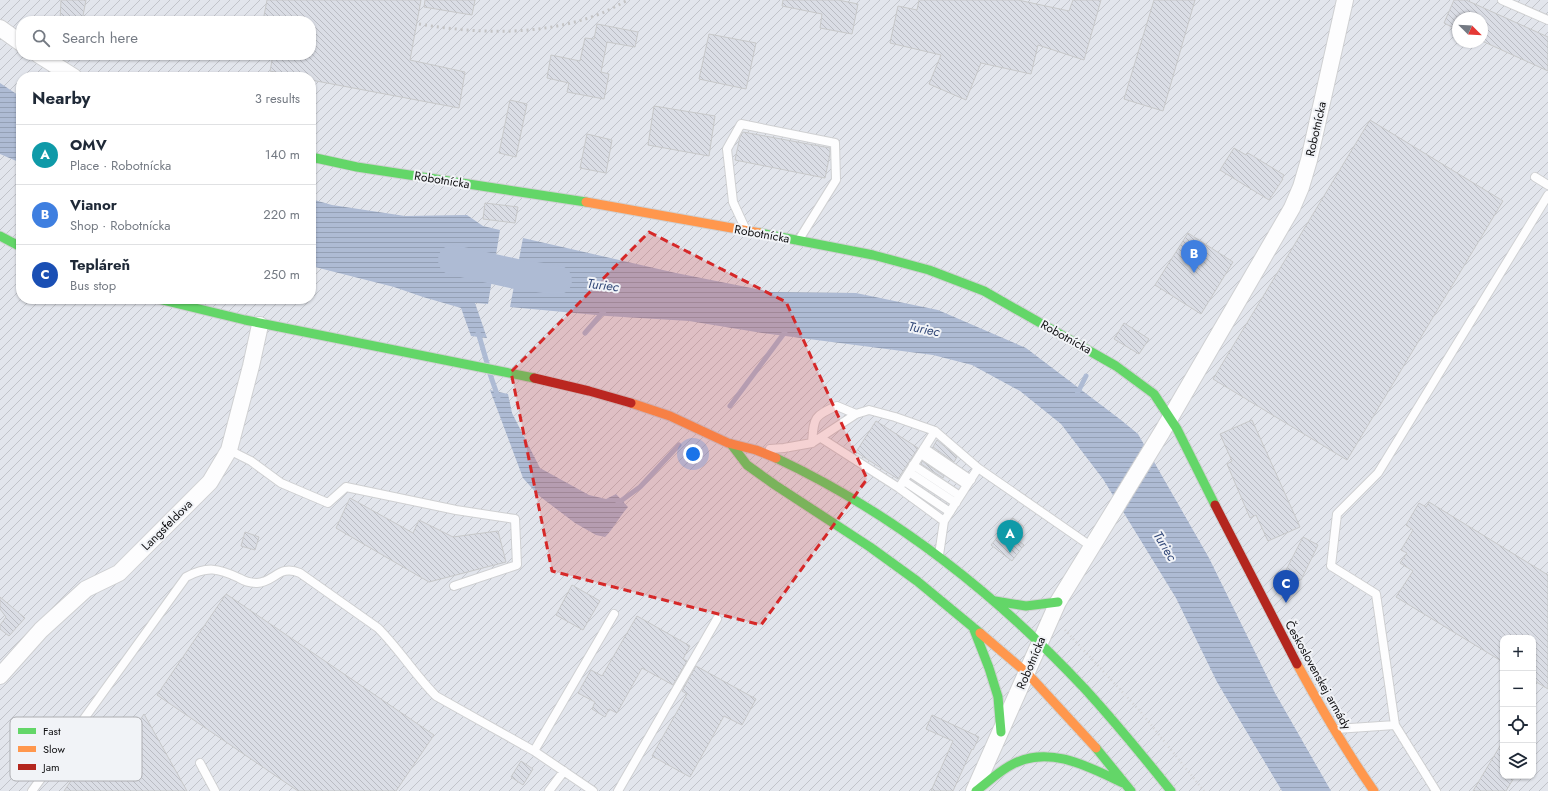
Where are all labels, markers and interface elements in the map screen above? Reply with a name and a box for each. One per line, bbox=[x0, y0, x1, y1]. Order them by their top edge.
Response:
north arrow bbox=[1452, 12, 1488, 48]
search box bbox=[16, 16, 316, 60]
icon: search bbox=[30, 27, 52, 49]
text: Search here bbox=[62, 27, 138, 49]
text: Nearby bbox=[32, 86, 90, 110]
text: 3 results bbox=[255, 89, 300, 108]
street label: Robotnícka bbox=[1301, 100, 1331, 158]
text: OMV bbox=[70, 134, 107, 156]
text: A bbox=[40, 145, 50, 164]
text: 140 m bbox=[265, 145, 300, 164]
text: Place · Robotnícka bbox=[70, 156, 171, 175]
street label: Robotnícka bbox=[413, 167, 471, 193]
text: Vianor bbox=[70, 194, 117, 216]
text: B bbox=[41, 205, 49, 224]
text: 220 m bbox=[263, 205, 300, 224]
text: Shop · Robotnícka bbox=[70, 216, 171, 235]
street label: Robotnícka bbox=[733, 220, 791, 248]
pin: B bbox=[1181, 240, 1207, 273]
text: Tepláreň bbox=[70, 254, 130, 276]
text: C bbox=[40, 265, 50, 284]
text: 250 m bbox=[263, 265, 300, 284]
water label: Turiec bbox=[586, 274, 620, 296]
text: Bus stop bbox=[70, 276, 116, 295]
street label: Robotnícka bbox=[1037, 316, 1095, 358]
water label: Turiec bbox=[907, 317, 941, 341]
your location bbox=[683, 444, 703, 464]
street label: Langsfeldova bbox=[137, 495, 197, 555]
pin: A bbox=[997, 520, 1023, 553]
water label: Turiec bbox=[1149, 528, 1181, 564]
pin: C bbox=[1273, 570, 1299, 603]
street label: Československej armády bbox=[1280, 617, 1356, 733]
street label: Robotnícka bbox=[1012, 634, 1050, 692]
map controls bbox=[1500, 635, 1536, 779]
button: + bbox=[1500, 635, 1536, 671]
button: − bbox=[1500, 671, 1536, 707]
button: locate bbox=[1500, 707, 1536, 743]
legend bbox=[10, 717, 142, 781]
text: Fast bbox=[43, 723, 61, 739]
text: Slow bbox=[43, 741, 65, 757]
button: layers bbox=[1500, 743, 1536, 779]
text: Jam bbox=[41, 759, 60, 775]

